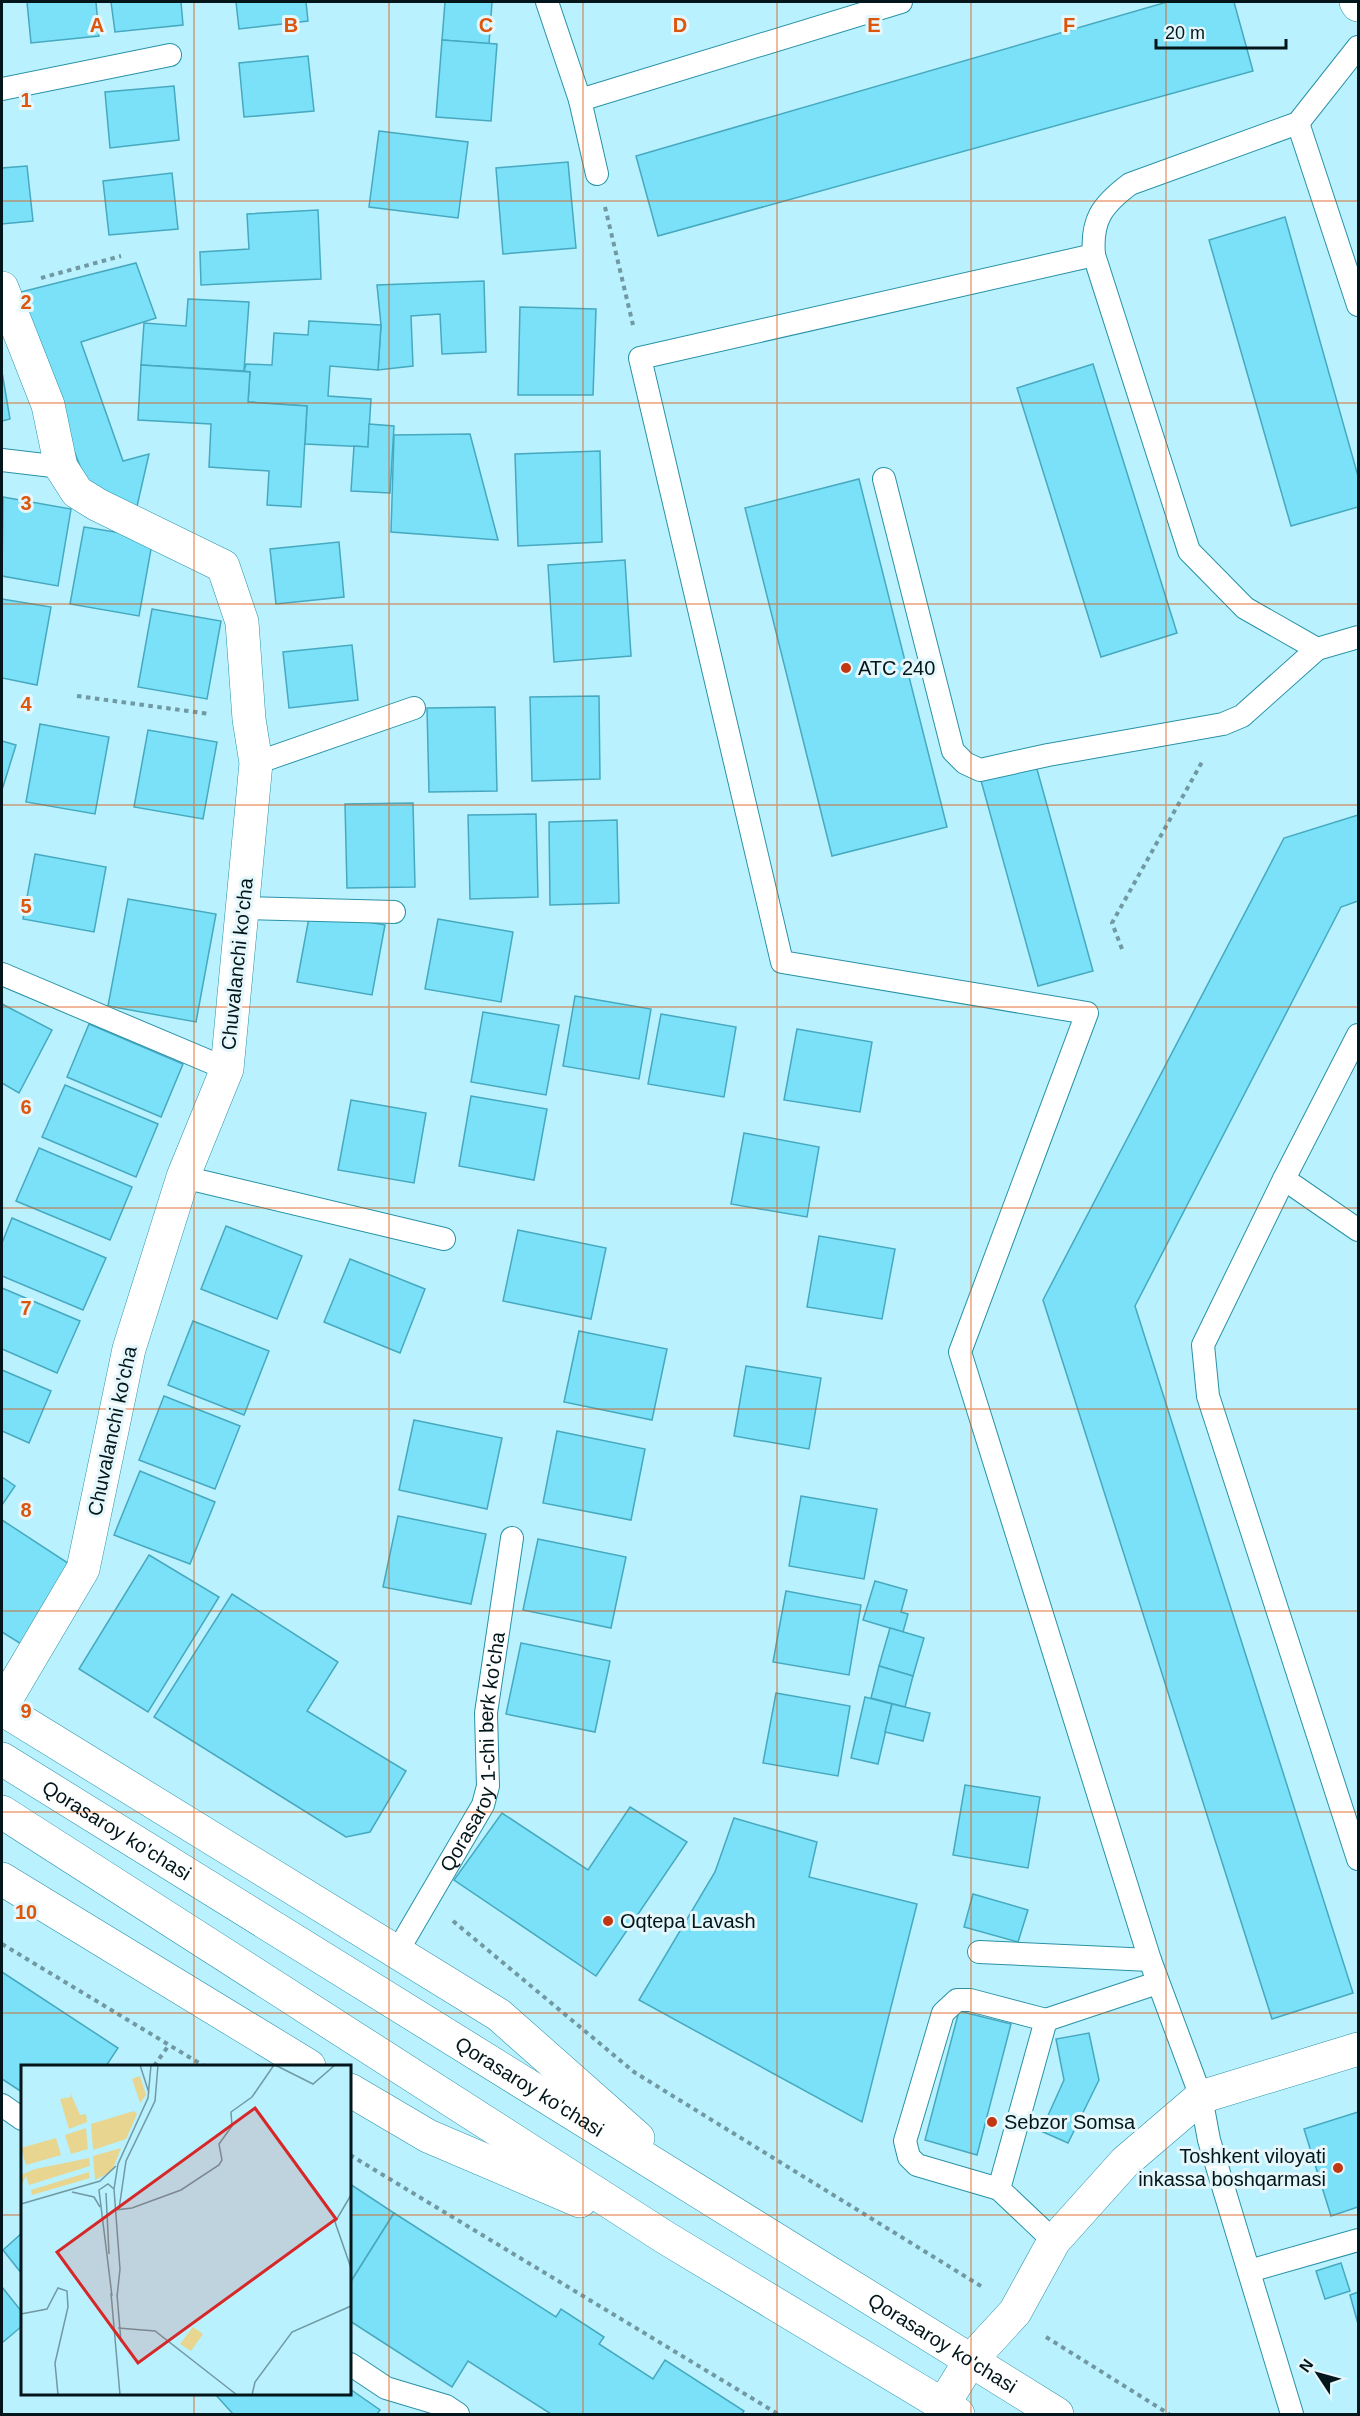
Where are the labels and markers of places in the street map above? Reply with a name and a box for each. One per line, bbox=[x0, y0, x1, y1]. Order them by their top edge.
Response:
place label: АТС 240 bbox=[858, 657, 935, 679]
marker: АТС 240 bbox=[839, 661, 853, 675]
place label: Oqtepa Lavash bbox=[620, 1910, 756, 1932]
marker: Oqtepa Lavash bbox=[601, 1914, 615, 1928]
place label: Sebzor Somsa bbox=[1004, 2111, 1136, 2133]
marker: Sebzor Somsa bbox=[985, 2115, 999, 2129]
place label: Toshkent viloyati inkassa boshqarmasi bbox=[1138, 2145, 1326, 2190]
marker: Toshkent viloyati inkassa boshqarmasi bbox=[1331, 2161, 1345, 2175]

